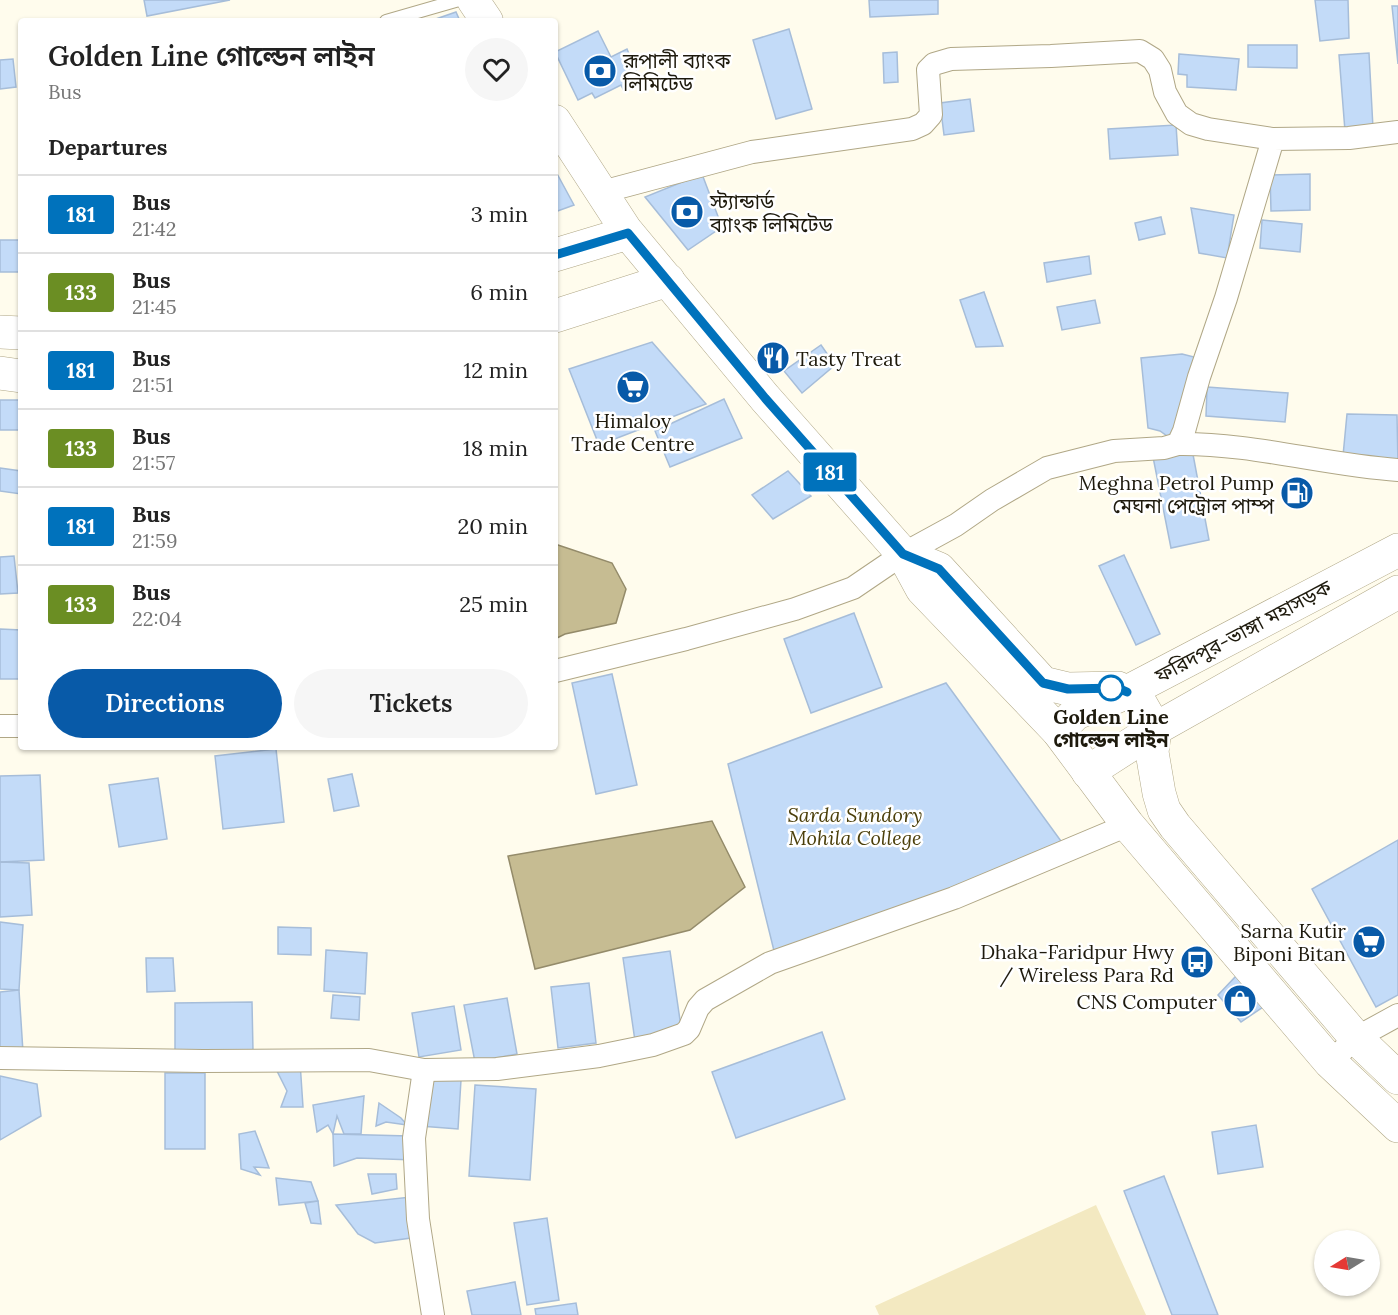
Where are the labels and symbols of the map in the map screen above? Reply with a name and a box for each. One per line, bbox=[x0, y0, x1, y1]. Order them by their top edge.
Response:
place label: রূপালী ব্যাংক লিমিটেড bbox=[622, 48, 732, 96]
bank icon: রূপালী ব্যাংক লিমিটেড bbox=[582, 53, 618, 89]
place label: স্ট্যান্ডার্ড ব্যাংক লিমিটেড bbox=[709, 189, 833, 237]
bank icon: স্ট্যান্ডার্ড ব্যাংক লিমিটেড bbox=[669, 194, 705, 230]
restaurant icon: Tasty Treat bbox=[755, 340, 791, 376]
place label: Tasty Treat bbox=[796, 346, 901, 371]
supermarket icon: Himaloy Trade Centre bbox=[615, 369, 651, 405]
place label: Himaloy Trade Centre bbox=[571, 408, 695, 456]
line badge: 181 bbox=[796, 452, 864, 492]
place label: Meghna Petrol Pump মেঘনা পেট্রোল পাম্প bbox=[1079, 470, 1275, 518]
fuel station icon: Meghna Petrol Pump মেঘনা পেট্রোল পাম্প bbox=[1279, 475, 1315, 511]
street label: ফরিদপুর-ভাঙ্গা মহাসড়ক bbox=[1150, 574, 1336, 688]
marker: Golden Line গোল্ডেন লাইন bbox=[1098, 675, 1124, 701]
place label: Golden Line গোল্ডেন লাইন bbox=[1053, 704, 1169, 752]
park label: Sarda Sundory Mohila College bbox=[787, 802, 923, 850]
place label: Sarna Kutir Biponi Bitan bbox=[1233, 918, 1346, 966]
supermarket icon: Sarna Kutir Biponi Bitan bbox=[1351, 924, 1387, 960]
place label: Dhaka-Faridpur Hwy / Wireless Para Rd bbox=[980, 939, 1174, 988]
bus stop icon: Dhaka-Faridpur Hwy / Wireless Para Rd bbox=[1179, 944, 1215, 980]
shop icon: CNS Computer bbox=[1222, 983, 1258, 1019]
place label: CNS Computer bbox=[1077, 989, 1217, 1014]
north arrow bbox=[1314, 1230, 1380, 1296]

